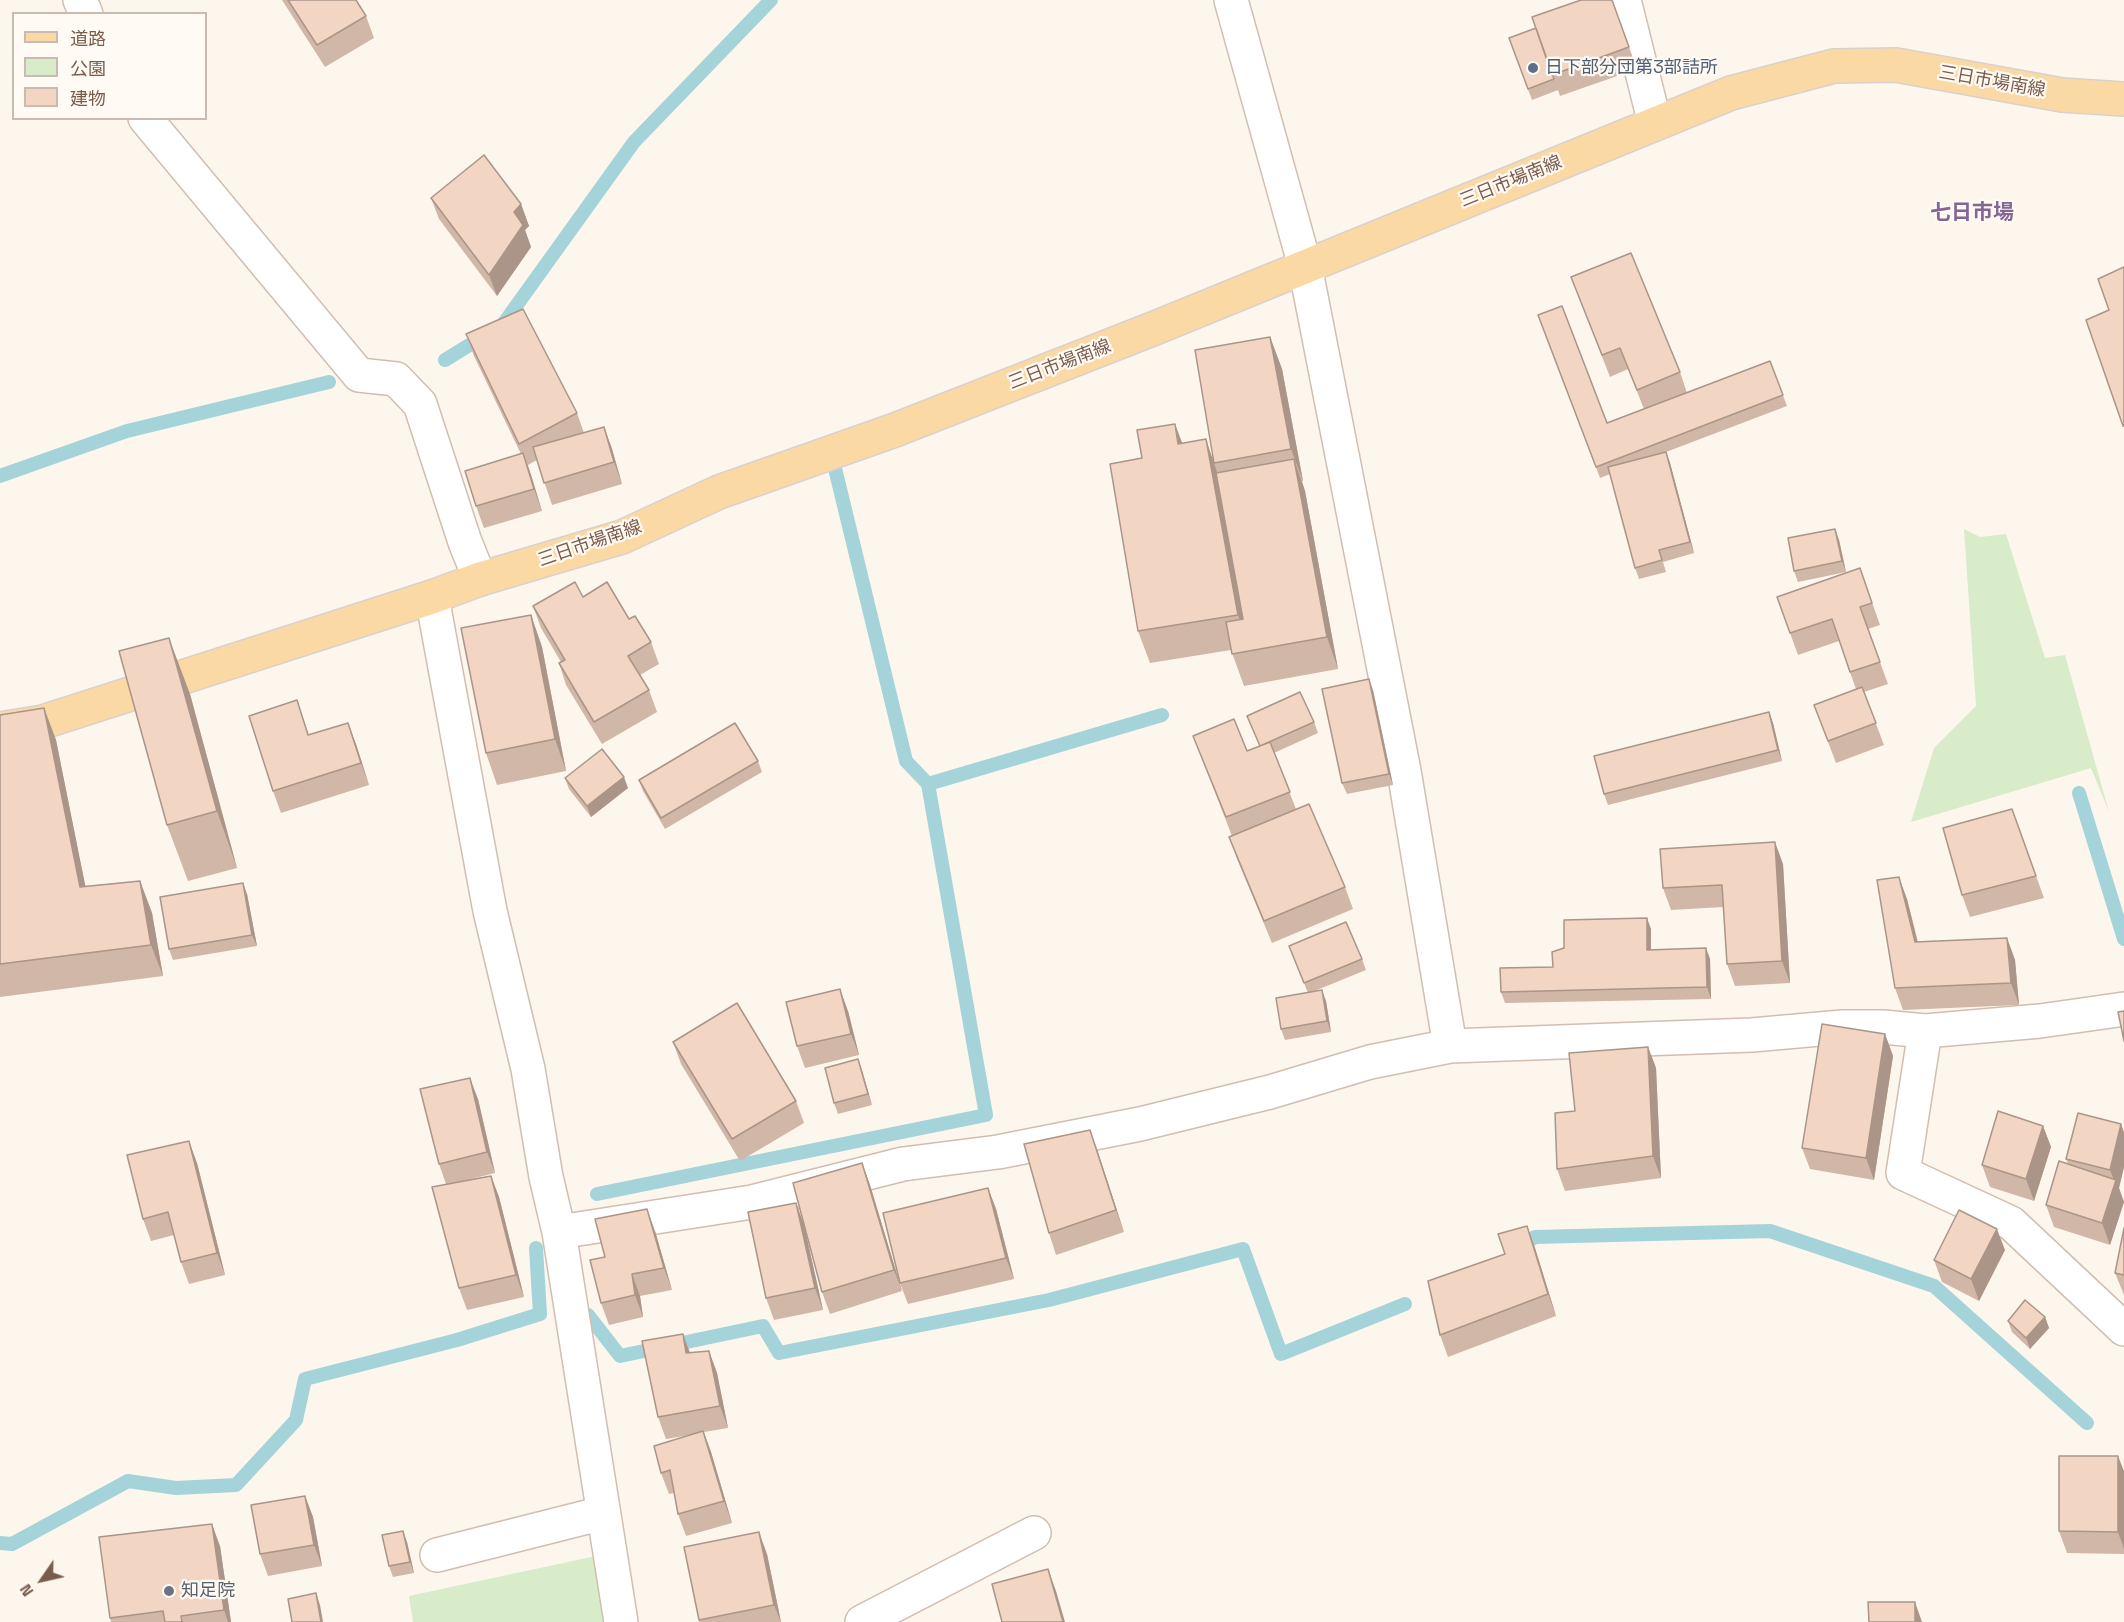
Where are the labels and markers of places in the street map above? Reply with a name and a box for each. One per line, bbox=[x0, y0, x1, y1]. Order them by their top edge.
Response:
place label: 日下部分団第3部詰所 bbox=[1545, 57, 1718, 79]
marker: 日下部分団第3部詰所 bbox=[1526, 61, 1540, 75]
place label: 知足院 bbox=[181, 1580, 235, 1602]
marker: 知足院 bbox=[162, 1584, 176, 1598]

